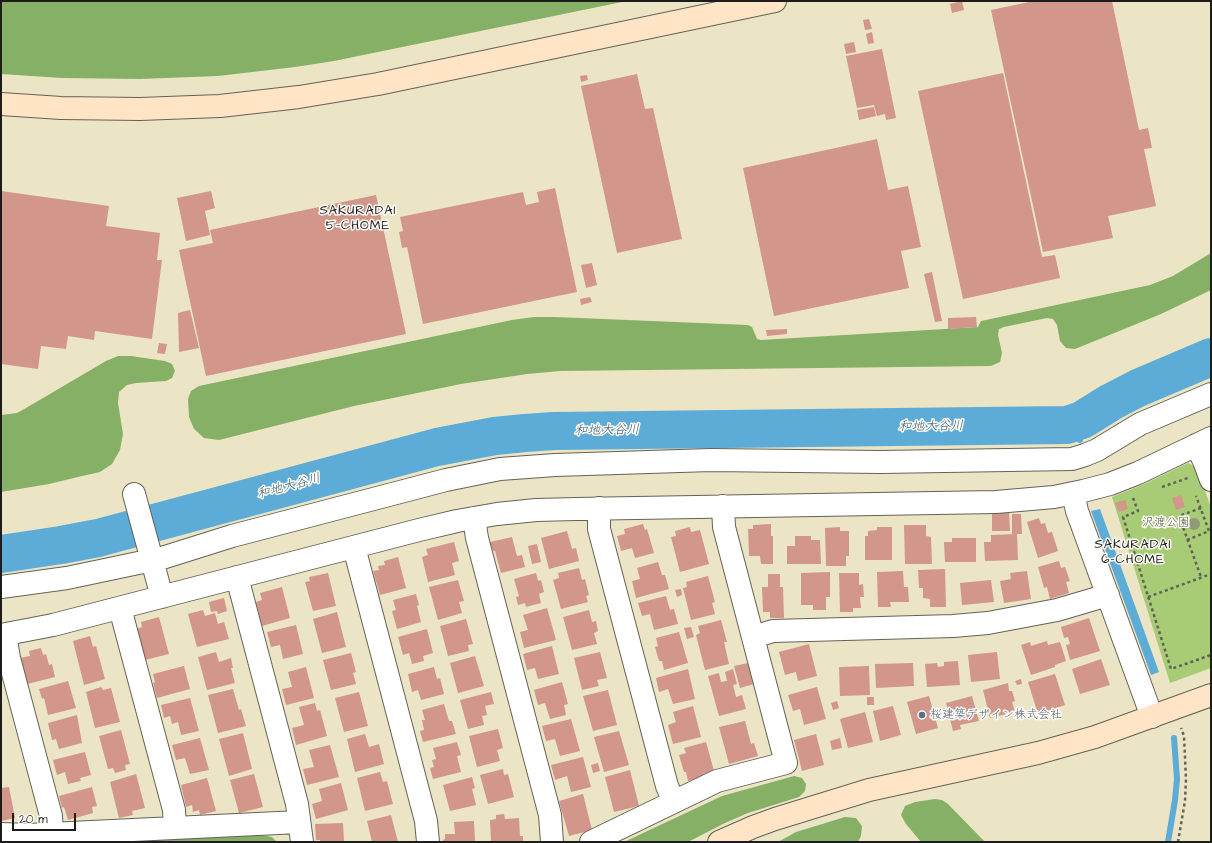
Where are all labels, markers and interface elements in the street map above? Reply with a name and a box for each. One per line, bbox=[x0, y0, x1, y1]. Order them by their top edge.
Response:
district label: SAKURADAI 5-CHOME bbox=[319, 203, 397, 234]
water label: 和地大谷川 bbox=[898, 419, 964, 435]
water label: 和地大谷川 bbox=[574, 423, 640, 439]
water label: 和地大谷川 bbox=[256, 471, 322, 503]
park label: 沢渡公園 bbox=[1142, 516, 1190, 530]
district label: SAKURADAI 6-CHOME bbox=[1094, 537, 1172, 568]
place label: 桜建築デザイン株式会社 bbox=[930, 708, 1062, 722]
marker: 桜建築デザイン株式会社 bbox=[917, 710, 927, 720]
scale bar bbox=[14, 805, 78, 831]
text: 20 m bbox=[19, 811, 48, 828]

